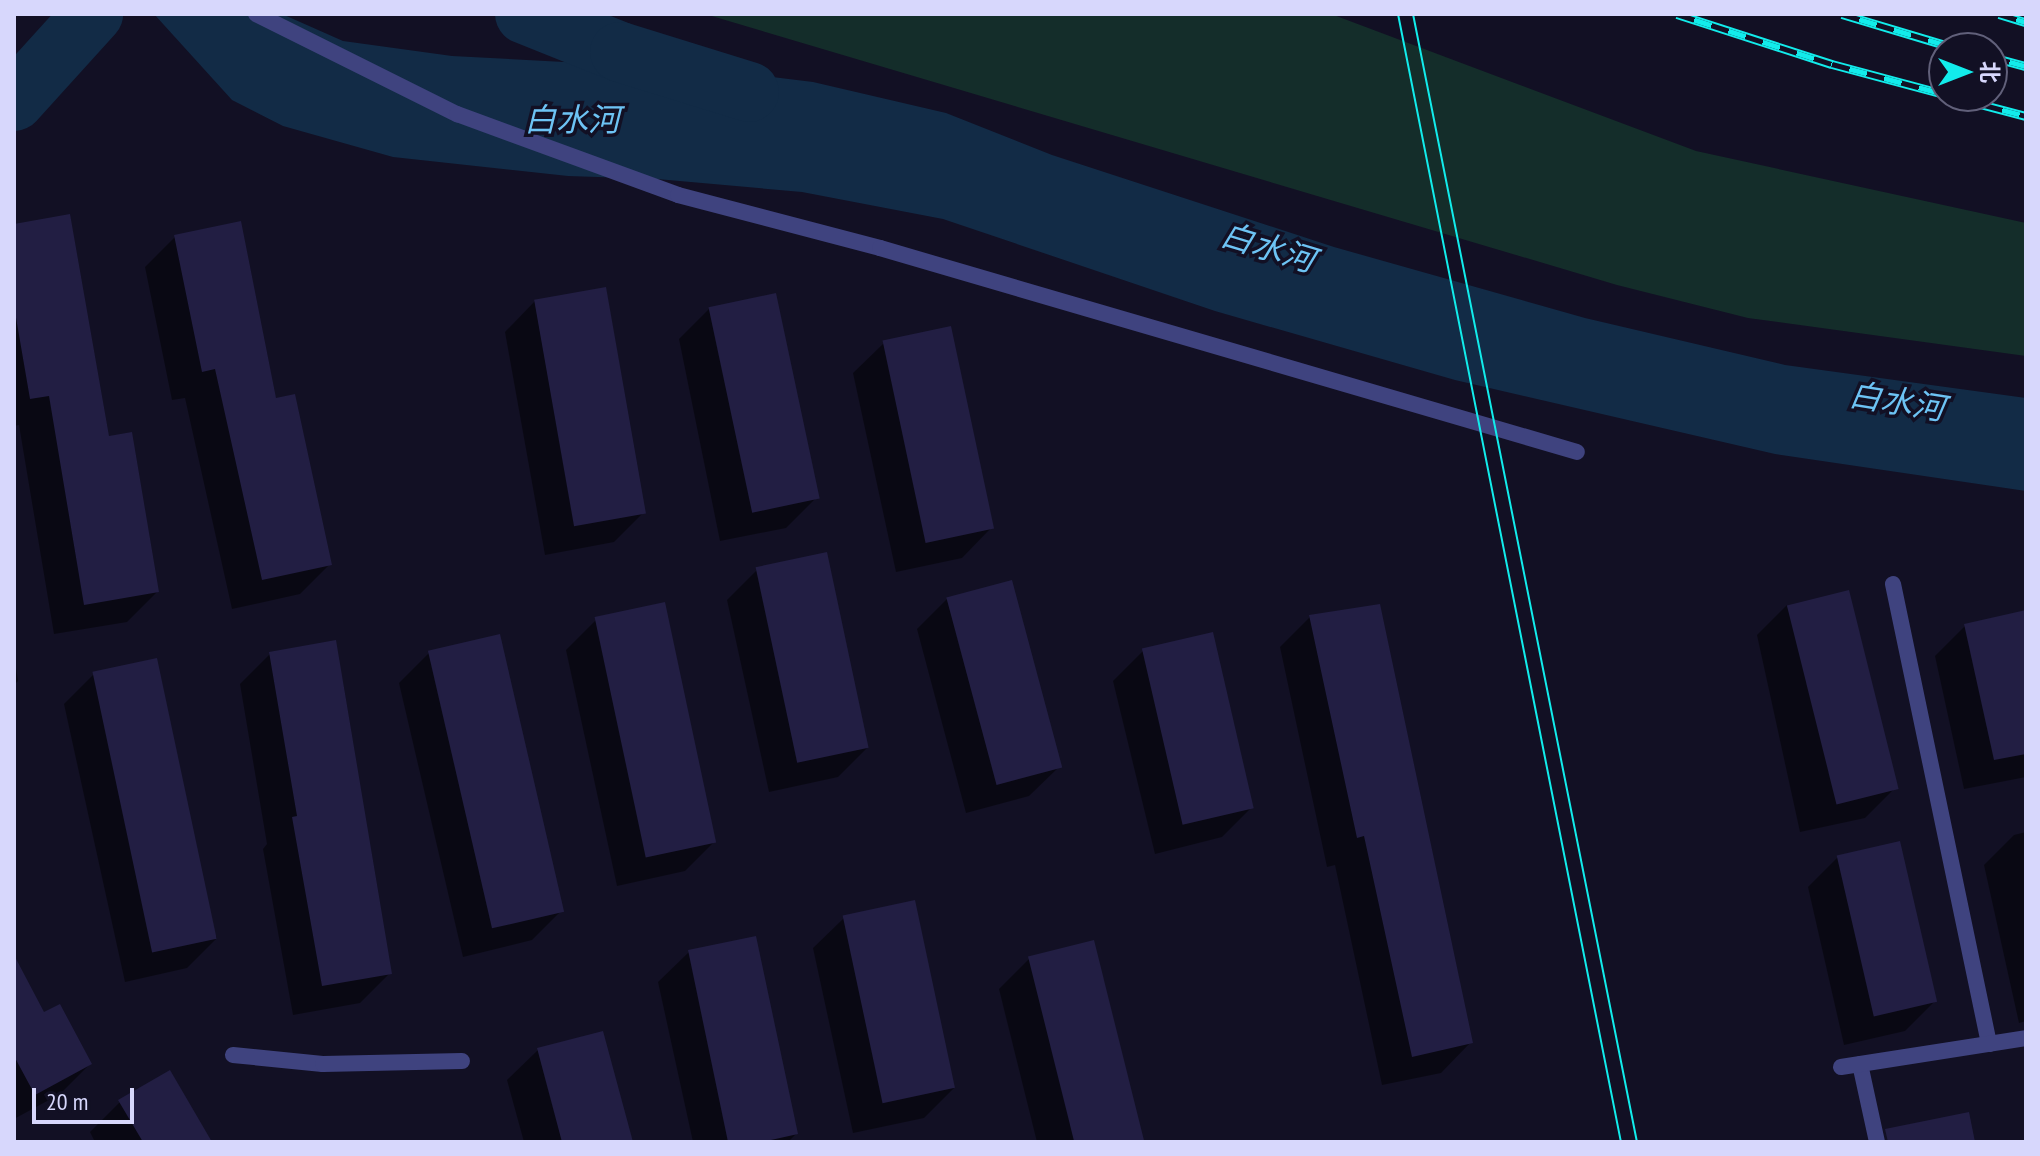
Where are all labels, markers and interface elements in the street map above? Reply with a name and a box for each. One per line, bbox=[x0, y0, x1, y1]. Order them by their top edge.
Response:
north arrow bbox=[1928, 32, 2008, 112]
text: 北 bbox=[1976, 61, 2004, 83]
water label: 白水河 bbox=[524, 100, 620, 138]
water label: 白水河 bbox=[1216, 215, 1320, 279]
water label: 白水河 bbox=[1847, 375, 1947, 427]
scale bar bbox=[36, 1072, 138, 1122]
text: 20 m bbox=[46, 1086, 88, 1117]

